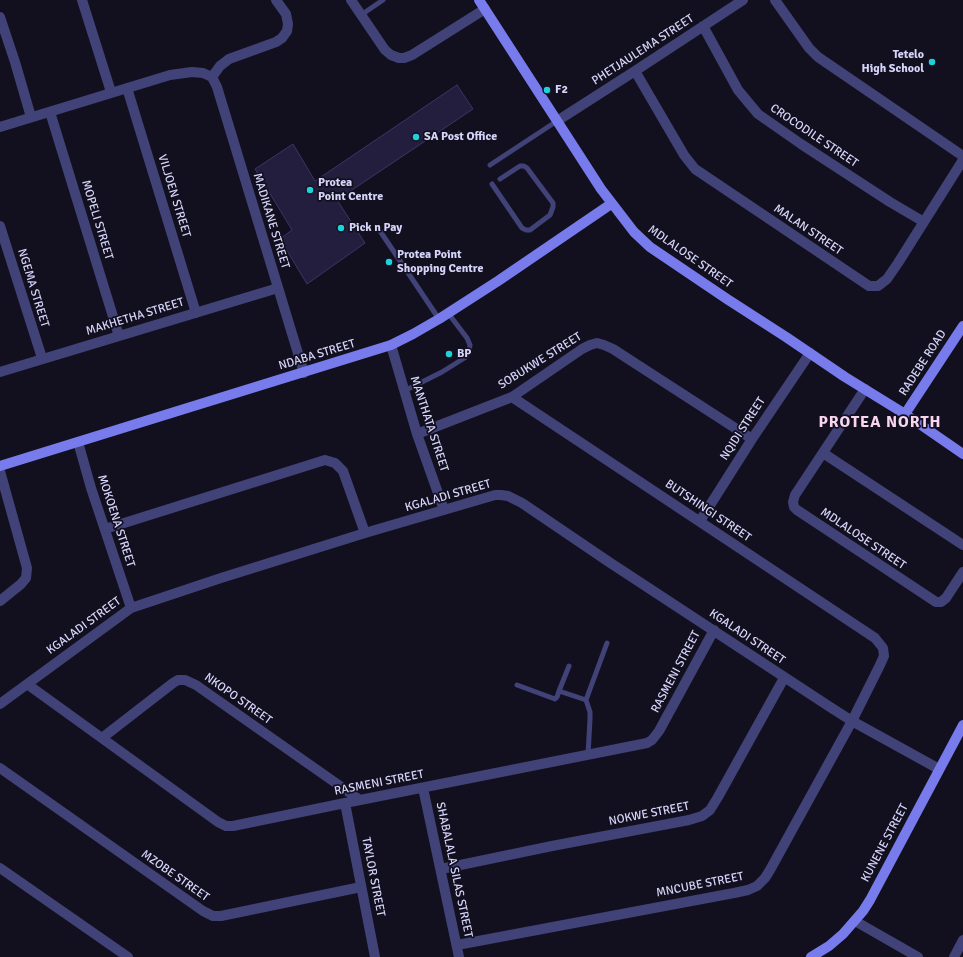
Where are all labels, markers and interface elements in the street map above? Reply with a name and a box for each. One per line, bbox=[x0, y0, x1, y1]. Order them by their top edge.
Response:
street label: PHETJAULEMA STREET bbox=[589, 12, 697, 88]
place label: Tetelo High School bbox=[861, 48, 924, 76]
marker: Tetelo High School bbox=[927, 57, 937, 67]
place label: F2 bbox=[555, 83, 568, 97]
marker: F2 bbox=[542, 85, 552, 95]
street label: CROCODILE STREET bbox=[767, 101, 861, 171]
place label: SA Post Office bbox=[424, 130, 497, 144]
marker: SA Post Office bbox=[411, 132, 421, 142]
street label: VILJOEN STREET bbox=[155, 153, 193, 239]
street label: MADIKANE STREET bbox=[250, 171, 292, 271]
place label: Protea Point Centre bbox=[318, 176, 383, 204]
street label: MOPELI STREET bbox=[78, 178, 116, 262]
marker: Protea Point Centre bbox=[305, 185, 315, 195]
street label: MALAN STREET bbox=[771, 202, 845, 258]
place label: Pick n Pay bbox=[349, 221, 402, 235]
street label: MDLALOSE STREET bbox=[645, 222, 735, 292]
marker: Pick n Pay bbox=[336, 223, 346, 233]
street label: NGEMA STREET bbox=[14, 247, 52, 329]
place label: Protea Point Shopping Centre bbox=[397, 248, 483, 276]
marker: Protea Point Shopping Centre bbox=[384, 257, 394, 267]
street label: MAKHETHA STREET bbox=[84, 295, 186, 339]
street label: RADEBE ROAD bbox=[896, 327, 950, 399]
street label: SOBUKWE STREET bbox=[496, 330, 584, 392]
street label: NDABA STREET bbox=[277, 337, 357, 373]
place label: BP bbox=[457, 347, 471, 361]
marker: BP bbox=[444, 349, 454, 359]
street label: MANTHATA STREET bbox=[407, 374, 451, 474]
street label: NQIDI STREET bbox=[717, 395, 769, 463]
district label: PROTEA NORTH bbox=[818, 413, 942, 433]
street label: MOKOENA STREET bbox=[94, 473, 138, 569]
street label: KGALADI STREET bbox=[403, 477, 493, 515]
street label: BUTSHINGI STREET bbox=[662, 477, 754, 545]
street label: MDLALOSE STREET bbox=[818, 505, 908, 573]
street label: KGALADI STREET bbox=[44, 594, 124, 658]
street label: KGALADI STREET bbox=[706, 606, 788, 668]
street label: RASMENI STREET bbox=[648, 629, 704, 715]
street label: NKOPO STREET bbox=[201, 670, 275, 728]
street label: RASMENI STREET bbox=[333, 767, 425, 799]
street label: NOKWE STREET bbox=[607, 799, 691, 829]
street label: SHABALALA SILAS STREET bbox=[433, 801, 475, 939]
street label: KUNENE STREET bbox=[858, 801, 912, 885]
street label: TAYLOR STREET bbox=[358, 836, 388, 918]
street label: MZOBE STREET bbox=[138, 847, 212, 905]
street label: MNCUBE STREET bbox=[655, 869, 745, 901]

